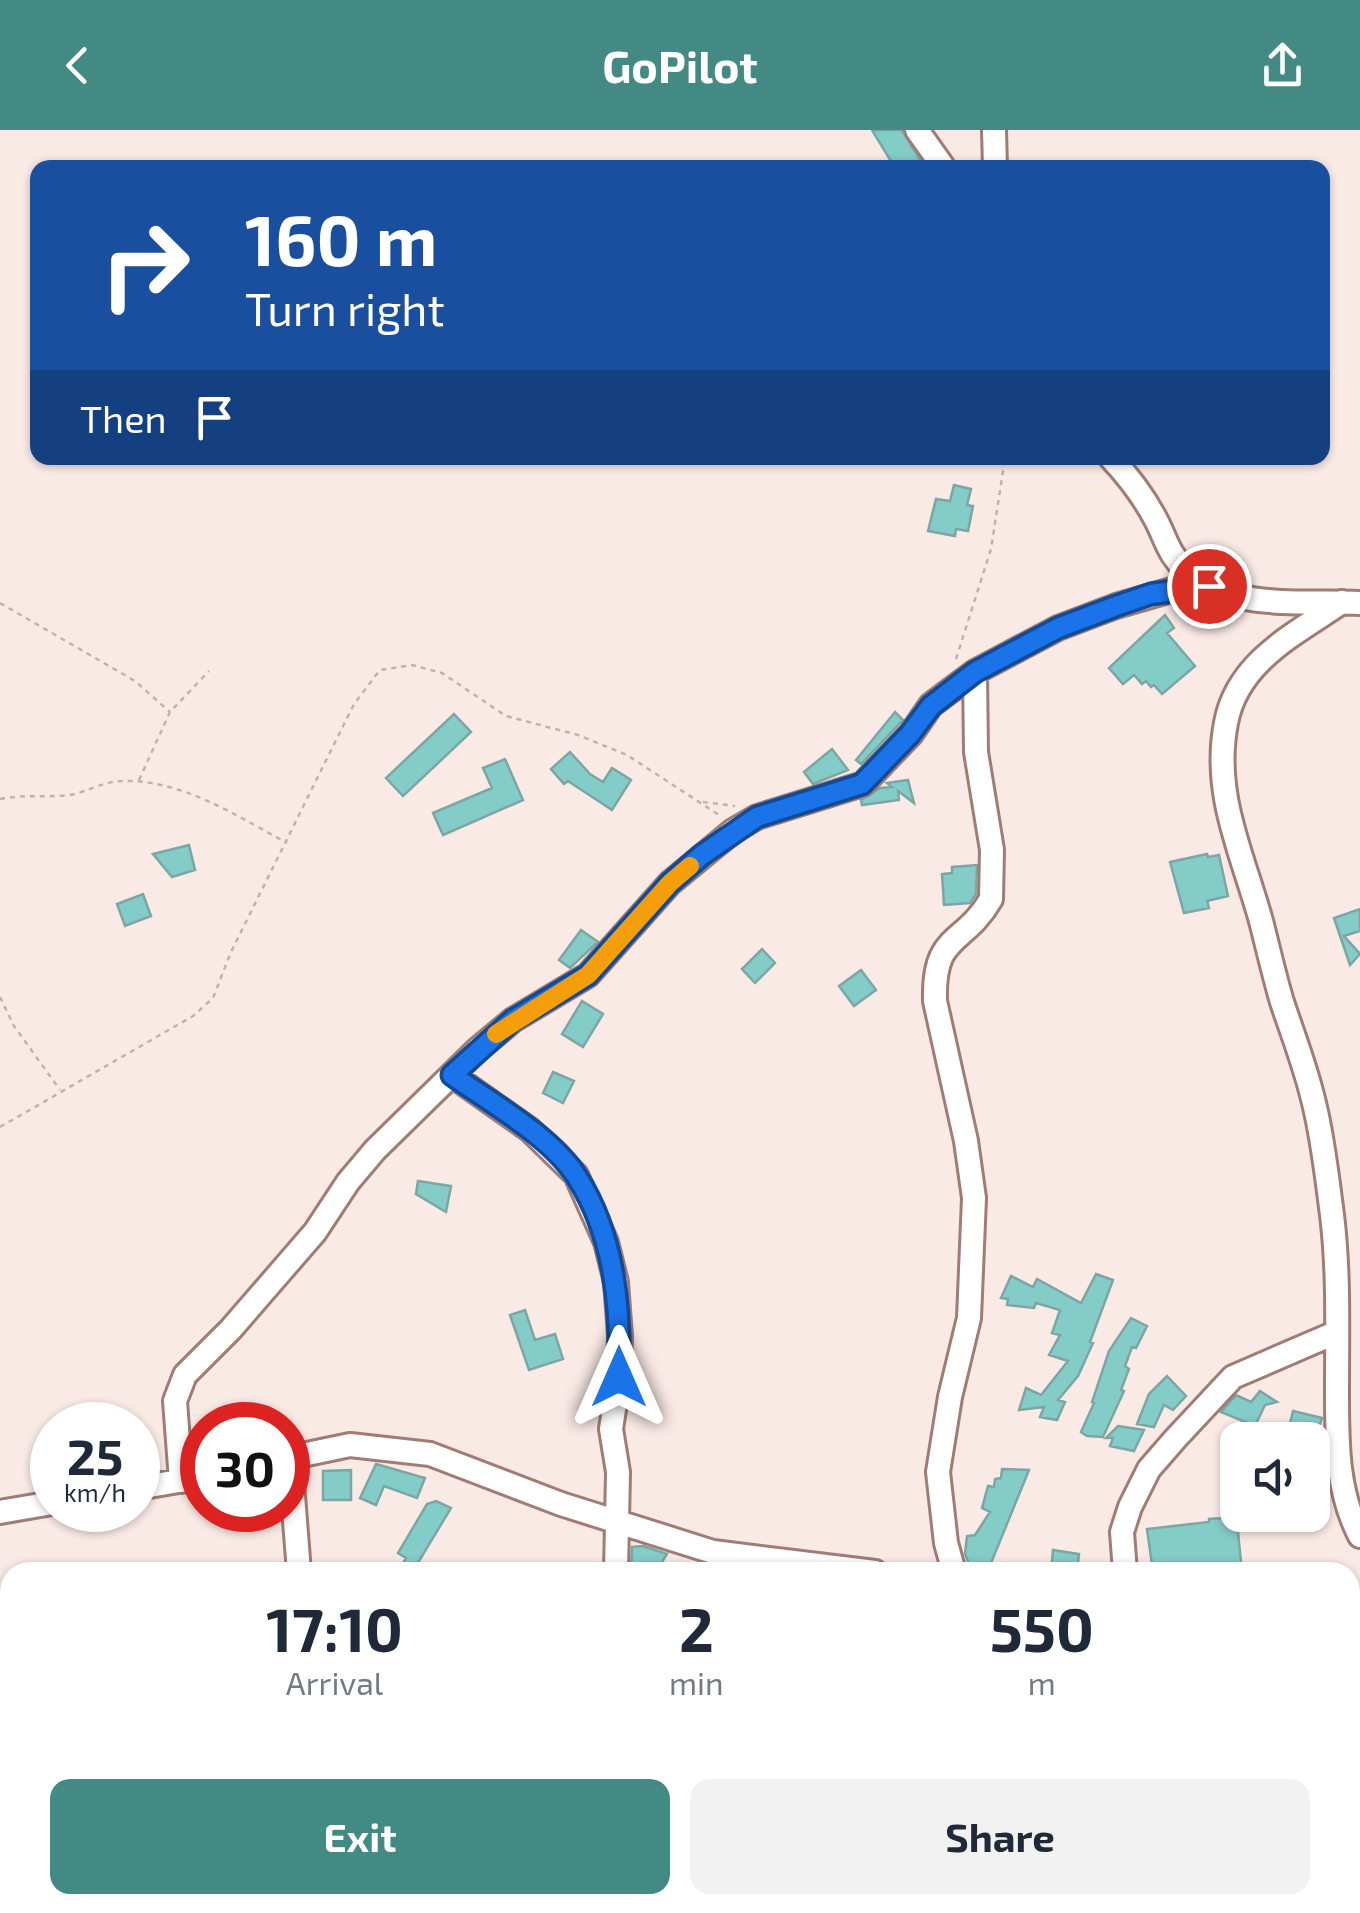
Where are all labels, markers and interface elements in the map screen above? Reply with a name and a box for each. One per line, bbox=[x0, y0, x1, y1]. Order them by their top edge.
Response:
icon: back bbox=[50, 38, 105, 93]
text: GoPilot bbox=[602, 38, 758, 92]
icon: share bbox=[1255, 38, 1310, 93]
text: 160 m bbox=[245, 196, 438, 280]
icon: right bbox=[80, 200, 210, 330]
text: Turn right bbox=[245, 281, 445, 335]
icon: arrive bbox=[187, 390, 242, 445]
text: Then bbox=[80, 395, 167, 441]
pin bbox=[1167, 544, 1252, 629]
icon: arrive bbox=[1182, 559, 1237, 614]
position arrow bbox=[567, 1325, 671, 1429]
speed limit sign: 30 bbox=[180, 1402, 310, 1532]
map controls bbox=[1220, 1422, 1330, 1532]
button: sound bbox=[1220, 1422, 1330, 1532]
text: 25 bbox=[67, 1425, 123, 1485]
text: km/h bbox=[64, 1477, 126, 1507]
text: 17:10 bbox=[266, 1592, 403, 1664]
text: 2 bbox=[679, 1592, 714, 1664]
text: 550 bbox=[990, 1592, 1094, 1664]
text: Arrival bbox=[286, 1663, 383, 1701]
text: min bbox=[669, 1663, 724, 1701]
text: m bbox=[1028, 1663, 1056, 1701]
button: Exit bbox=[50, 1779, 670, 1894]
button: Share bbox=[690, 1779, 1310, 1894]

